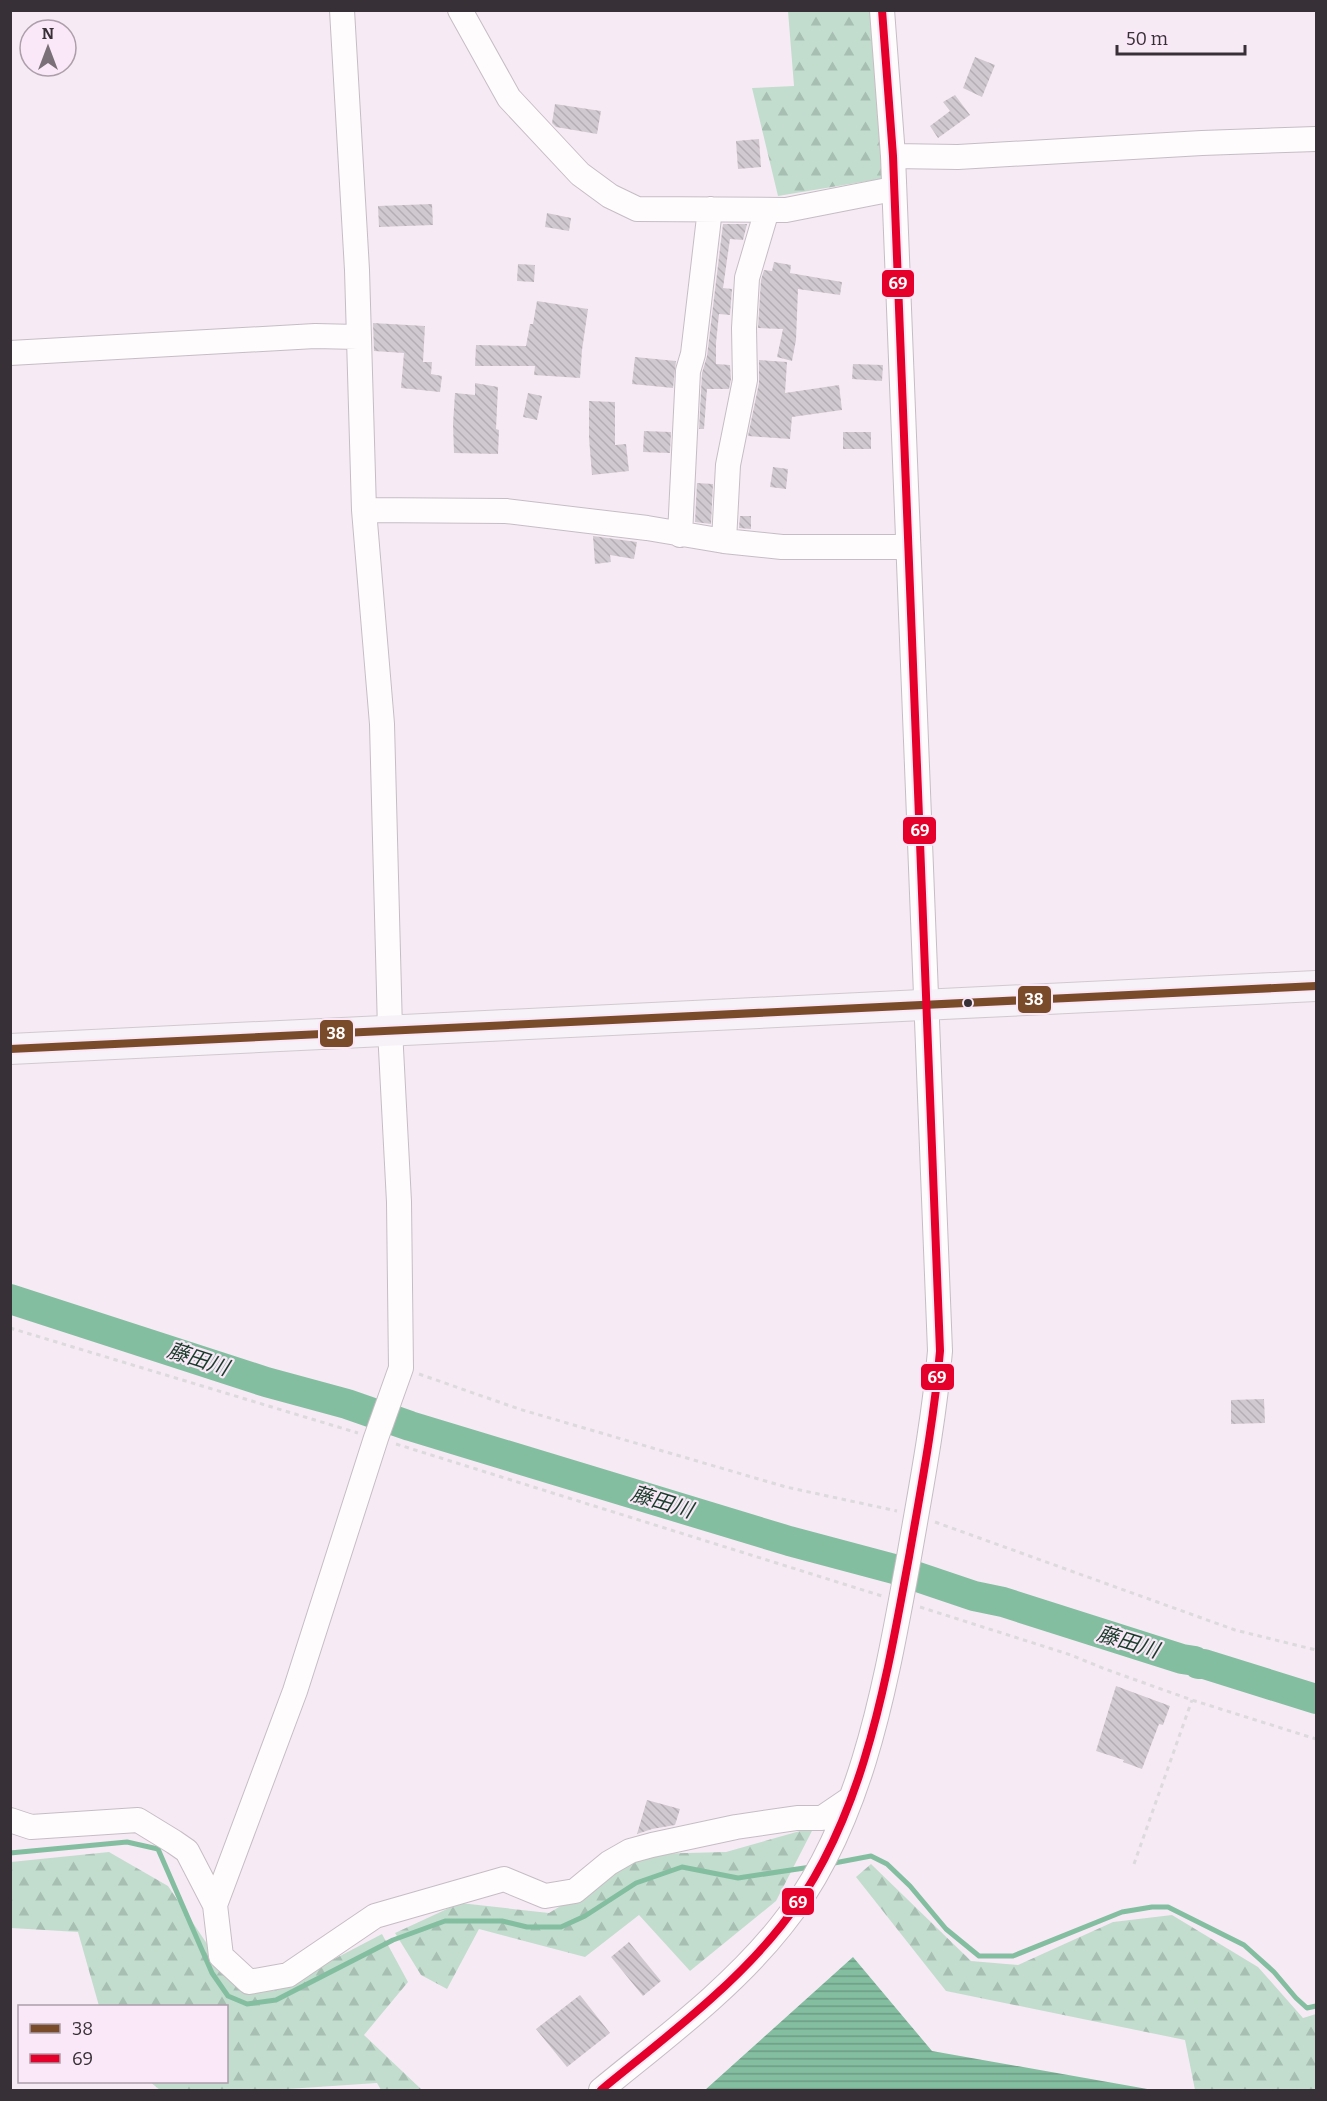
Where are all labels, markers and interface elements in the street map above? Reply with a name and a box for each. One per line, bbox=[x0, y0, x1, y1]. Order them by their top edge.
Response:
north arrow bbox=[18, 18, 78, 78]
scale bar bbox=[1117, 18, 1244, 56]
text: N bbox=[42, 24, 54, 43]
text: 50 m bbox=[1126, 28, 1168, 50]
line badge: 69 bbox=[881, 269, 915, 298]
text: 69 bbox=[889, 274, 907, 293]
line badge: 69 bbox=[902, 816, 937, 845]
text: 69 bbox=[911, 821, 929, 840]
line badge: 38 bbox=[1017, 985, 1052, 1014]
text: 38 bbox=[1025, 990, 1043, 1009]
unlabelled marker bbox=[962, 997, 974, 1009]
line badge: 38 bbox=[319, 1019, 354, 1048]
text: 38 bbox=[327, 1024, 345, 1043]
water label: 藤田川 bbox=[164, 1337, 234, 1382]
line badge: 69 bbox=[920, 1363, 955, 1391]
text: 69 bbox=[928, 1368, 946, 1387]
water label: 藤田川 bbox=[628, 1480, 698, 1524]
water label: 藤田川 bbox=[1094, 1620, 1164, 1664]
line badge: 69 bbox=[781, 1887, 815, 1916]
text: 69 bbox=[789, 1893, 807, 1912]
legend bbox=[18, 2005, 228, 2083]
text: 38 bbox=[72, 2018, 93, 2040]
text: 69 bbox=[72, 2048, 93, 2070]

